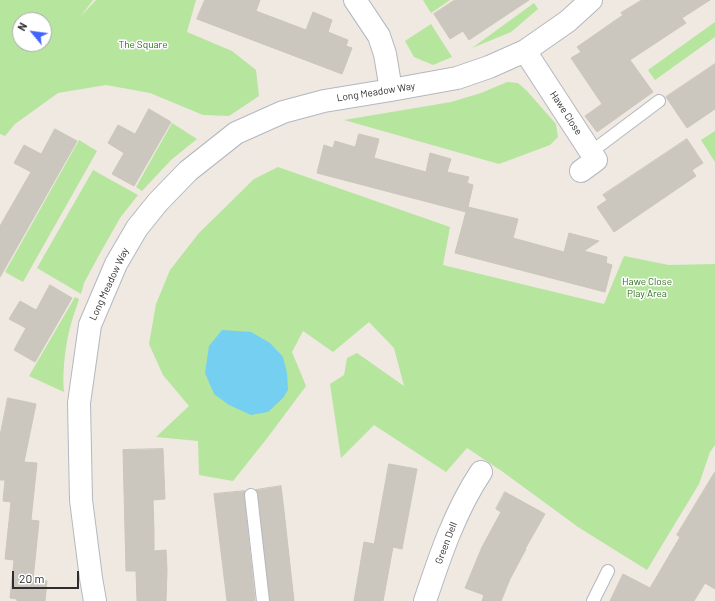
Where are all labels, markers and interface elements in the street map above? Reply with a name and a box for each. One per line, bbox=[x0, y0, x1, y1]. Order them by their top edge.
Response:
north arrow bbox=[12, 12, 52, 52]
text: N bbox=[14, 20, 29, 33]
park label: The Square bbox=[118, 39, 168, 51]
street label: Long Meadow Way bbox=[336, 80, 416, 104]
street label: Hawe Close bbox=[547, 89, 585, 137]
street label: Long Meadow Way bbox=[87, 246, 131, 322]
park label: Hawe Close Play Area bbox=[622, 276, 672, 300]
street label: Green Dell bbox=[433, 520, 459, 566]
scale bar bbox=[14, 563, 81, 589]
text: 20 m bbox=[19, 571, 45, 585]

